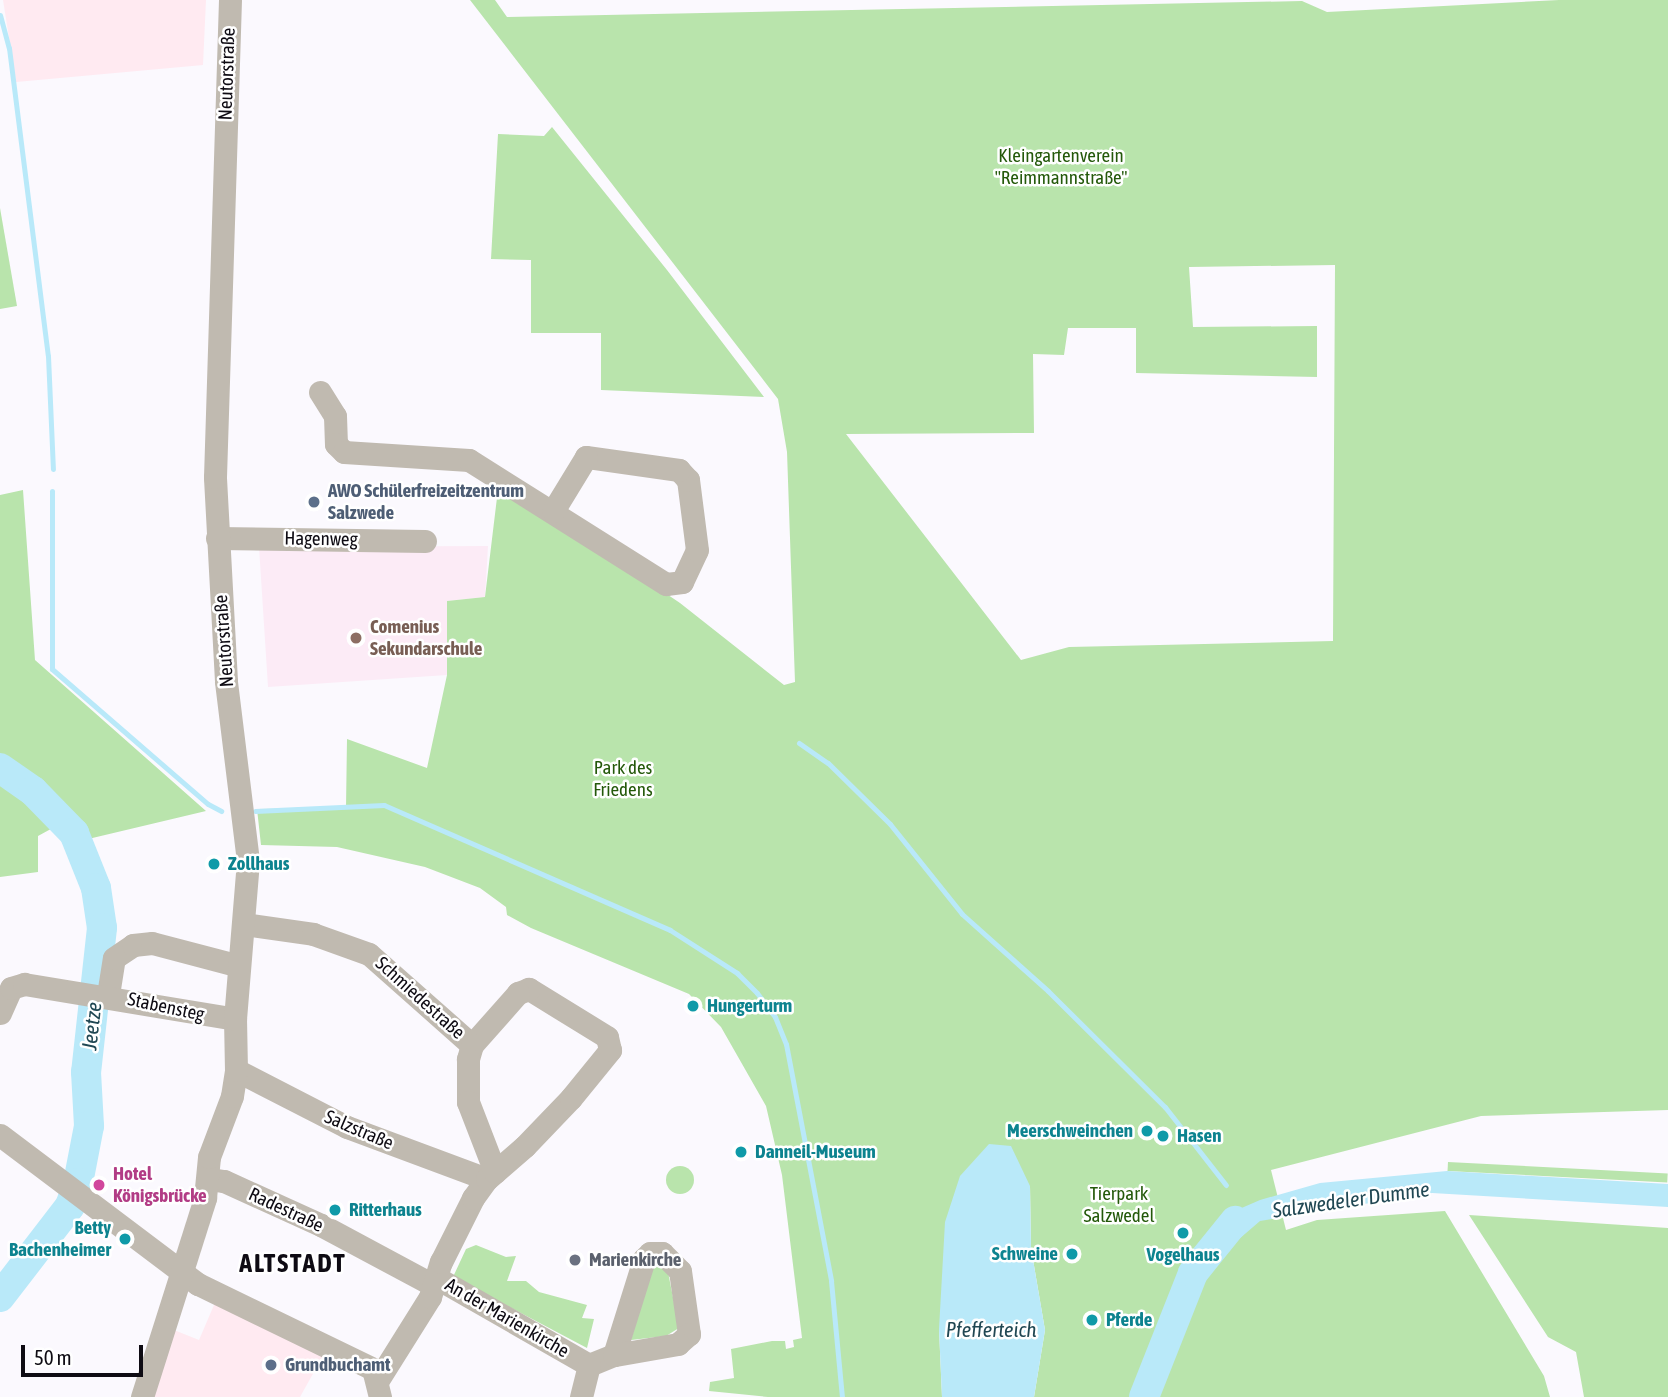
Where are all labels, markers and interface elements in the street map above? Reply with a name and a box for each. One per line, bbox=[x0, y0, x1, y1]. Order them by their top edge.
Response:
street label: Neutorstraße bbox=[214, 27, 240, 121]
park label: Kleingartenverein "Reimmannstraße" bbox=[995, 145, 1127, 189]
place label: AWO Schülerfreizeitzentrum Salzwede bbox=[328, 480, 524, 524]
marker: AWO Schülerfreizeitzentrum Salzwede bbox=[306, 494, 322, 510]
street label: Hagenweg bbox=[284, 527, 358, 551]
street label: Neutorstraße bbox=[209, 594, 239, 688]
place label: Comenius Sekundarschule bbox=[370, 616, 482, 660]
marker: Comenius Sekundarschule bbox=[348, 630, 364, 646]
park label: Park des Friedens bbox=[593, 757, 653, 801]
place label: Zollhaus bbox=[228, 853, 289, 875]
marker: Zollhaus bbox=[206, 856, 222, 872]
street label: Schmiedestraße bbox=[371, 952, 469, 1044]
street label: Stabensteg bbox=[126, 988, 206, 1026]
place label: Hungerturm bbox=[707, 995, 792, 1017]
marker: Hungerturm bbox=[685, 998, 701, 1014]
water label: Jeetze bbox=[76, 1001, 106, 1051]
street label: Salzstraße bbox=[321, 1105, 397, 1155]
place label: Meerschweinchen bbox=[1007, 1120, 1133, 1142]
marker: Meerschweinchen bbox=[1139, 1123, 1155, 1139]
place label: Hasen bbox=[1177, 1125, 1221, 1147]
marker: Hasen bbox=[1155, 1128, 1171, 1144]
place label: Danneil-Museum bbox=[755, 1141, 876, 1163]
marker: Danneil-Museum bbox=[733, 1144, 749, 1160]
place label: Hotel Königsbrücke bbox=[113, 1163, 207, 1207]
water label: Salzwedeler Dumme bbox=[1271, 1176, 1431, 1222]
marker: Hotel Königsbrücke bbox=[91, 1177, 107, 1193]
street label: Radestraße bbox=[245, 1183, 327, 1237]
park label: Tierpark Salzwedel bbox=[1083, 1183, 1155, 1227]
place label: Ritterhaus bbox=[349, 1199, 422, 1221]
marker: Ritterhaus bbox=[327, 1202, 343, 1218]
place label: Betty Bachenheimer bbox=[9, 1217, 111, 1261]
marker: Vogelhaus bbox=[1175, 1225, 1191, 1241]
marker: Betty Bachenheimer bbox=[117, 1231, 133, 1247]
place label: Schweine bbox=[992, 1243, 1058, 1265]
place label: Vogelhaus bbox=[1146, 1244, 1220, 1266]
marker: Schweine bbox=[1064, 1246, 1080, 1262]
district label: ALTSTADT bbox=[240, 1248, 346, 1280]
place label: Marienkirche bbox=[589, 1249, 681, 1271]
marker: Marienkirche bbox=[567, 1252, 583, 1268]
street label: An der Marienkirche bbox=[441, 1273, 573, 1363]
place label: Pferde bbox=[1106, 1309, 1152, 1331]
marker: Pferde bbox=[1084, 1312, 1100, 1328]
water label: Pfefferteich bbox=[946, 1316, 1036, 1342]
scale bar bbox=[24, 1330, 147, 1374]
text: 50 m bbox=[34, 1345, 72, 1369]
place label: Grundbuchamt bbox=[285, 1354, 390, 1376]
marker: Grundbuchamt bbox=[263, 1357, 279, 1373]

